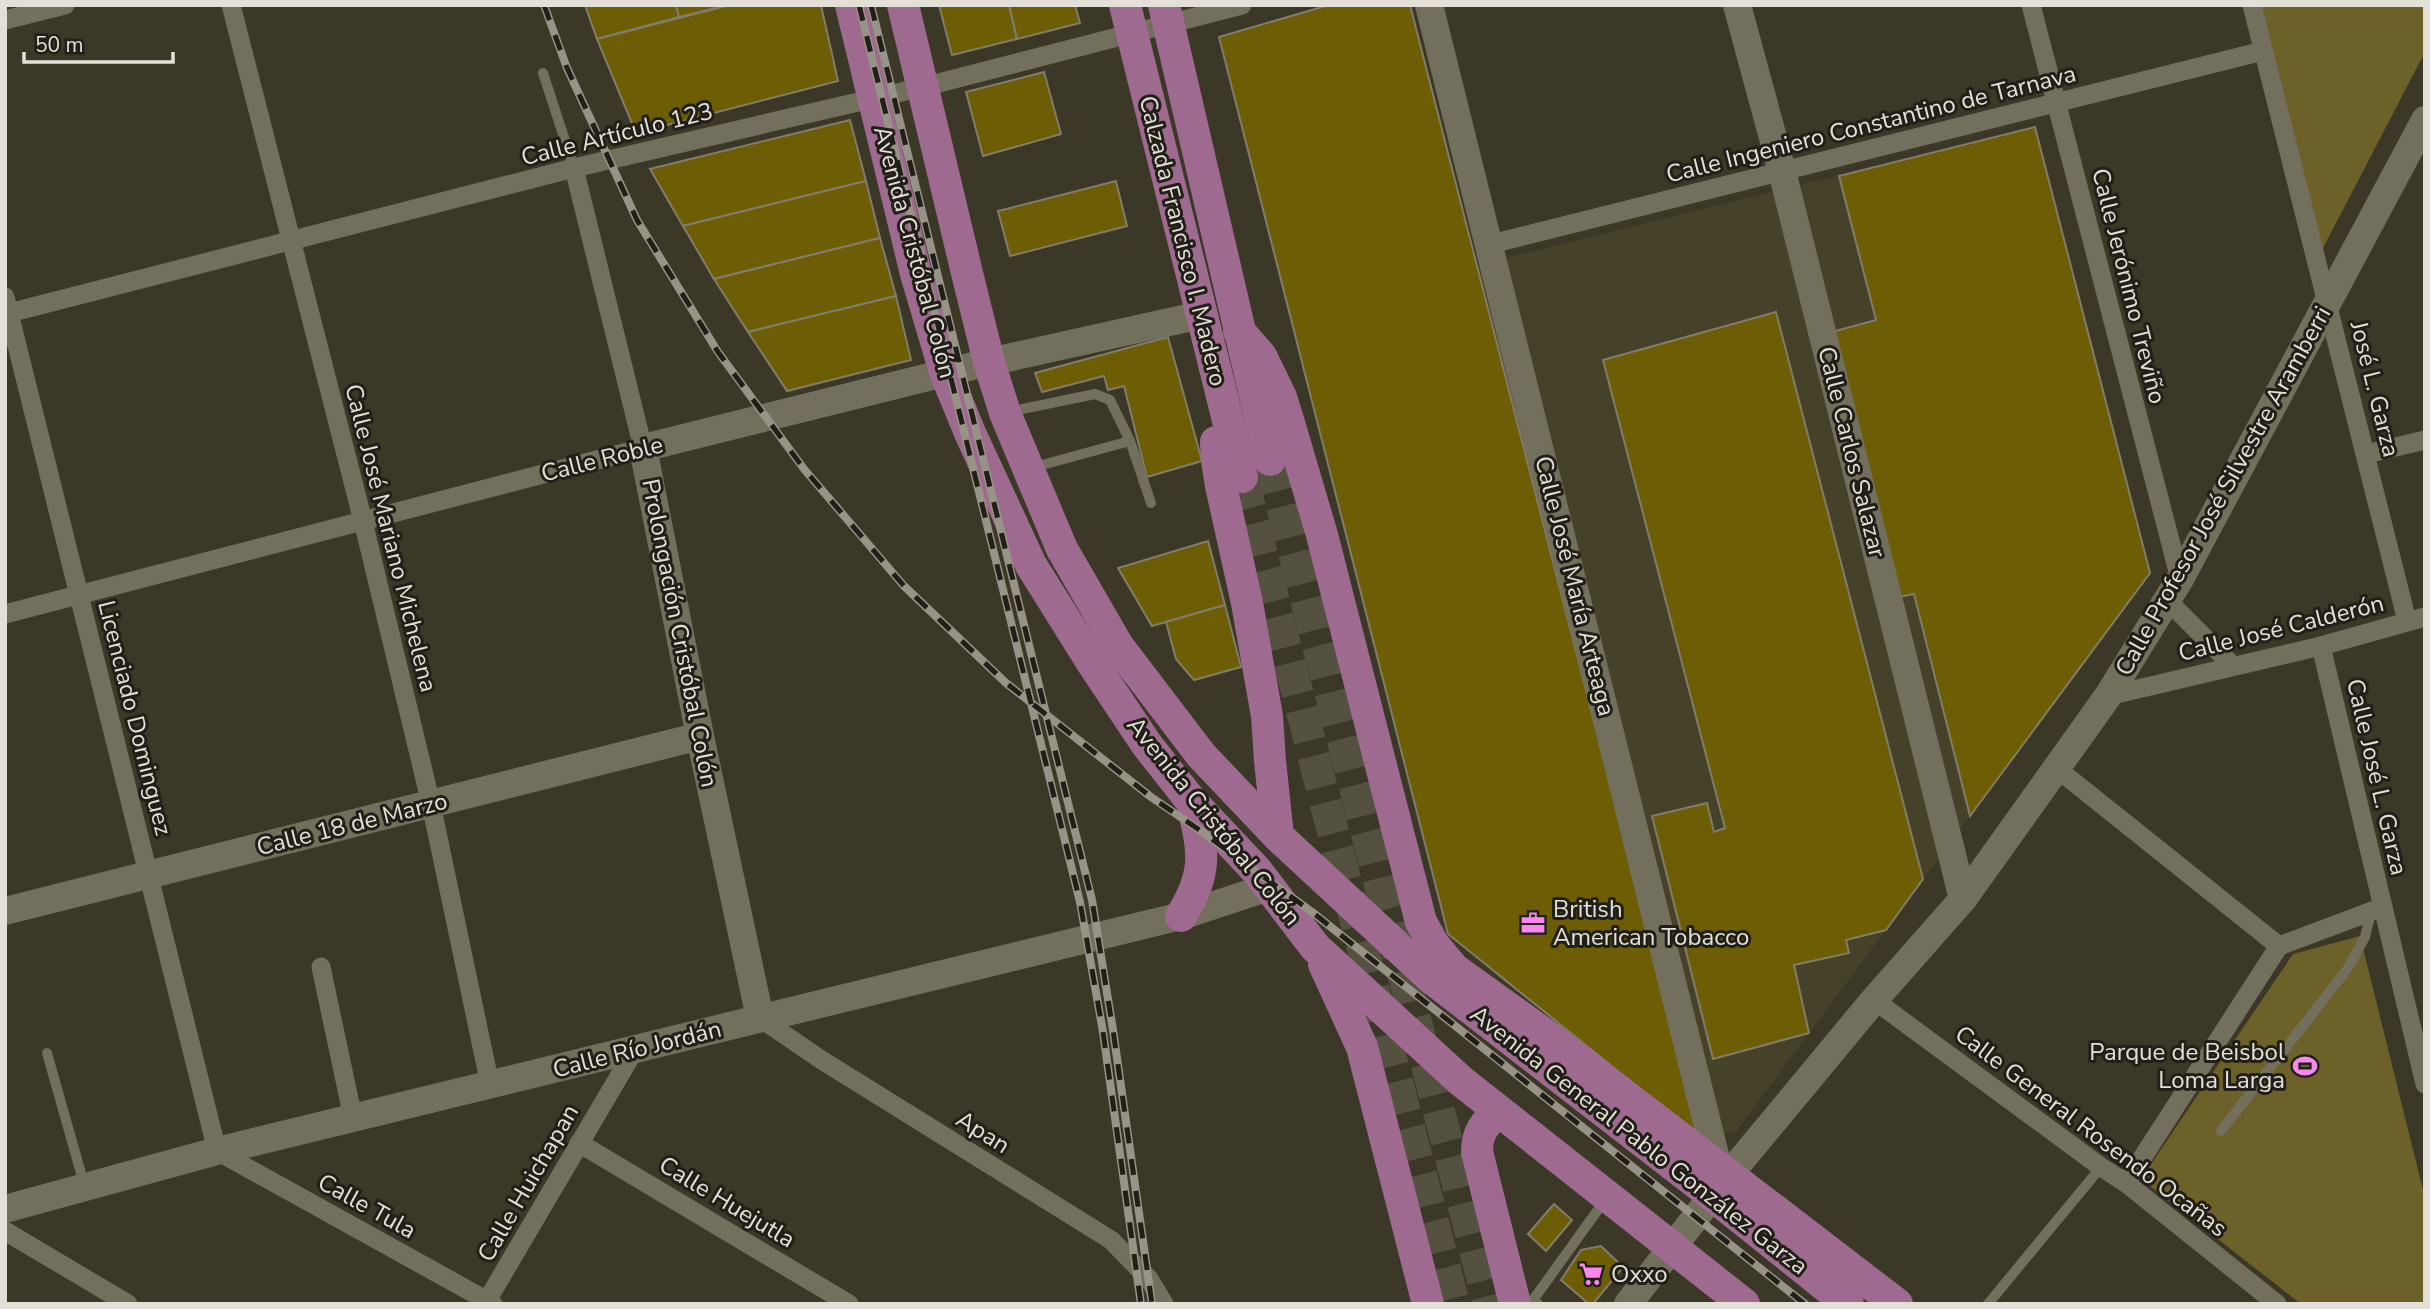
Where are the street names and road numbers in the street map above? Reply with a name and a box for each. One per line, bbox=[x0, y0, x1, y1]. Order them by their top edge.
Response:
street label: Calle Ingeniero Constantino de Tarnava bbox=[1663, 57, 2079, 191]
street label: Calzada Francisco I. Madero bbox=[1131, 93, 1235, 389]
street label: Calle Artículo 123 bbox=[518, 95, 716, 173]
street label: Avenida Cristóbal Colón bbox=[866, 122, 964, 382]
street label: Calle Jerónimo Treviño bbox=[2084, 165, 2174, 407]
street label: Calle Profesor José Silvestre Aramberri bbox=[2108, 301, 2338, 681]
street label: José L. Garza bbox=[2342, 317, 2407, 460]
street label: Calle Carlos Salazar bbox=[1810, 343, 1894, 561]
street label: Calle José Mariano Michelena bbox=[337, 381, 445, 695]
street label: Calle Roble bbox=[538, 428, 666, 490]
street label: Calle José María Arteaga bbox=[1527, 453, 1623, 719]
street label: Prolongación Cristóbal Colón bbox=[634, 476, 726, 790]
street label: Calle José Calderón bbox=[2175, 587, 2387, 669]
street label: Licenciado Dominguez bbox=[90, 597, 180, 839]
street label: Calle José L. Garza bbox=[2339, 676, 2415, 878]
street label: Avenida Cristóbal Colón bbox=[1120, 710, 1308, 932]
street label: Calle 18 de Marzo bbox=[253, 785, 451, 863]
street label: Avenida General Pablo González Garza bbox=[1464, 998, 1814, 1282]
street label: Calle Río Jordán bbox=[549, 1013, 725, 1085]
street label: Calle General Rosendo Ocañas bbox=[1948, 1018, 2234, 1244]
street label: Calle Huichapan bbox=[470, 1099, 586, 1267]
street label: Apan bbox=[950, 1103, 1016, 1161]
street label: Calle Huejutla bbox=[653, 1149, 801, 1255]
street label: Calle Tula bbox=[312, 1166, 422, 1246]

